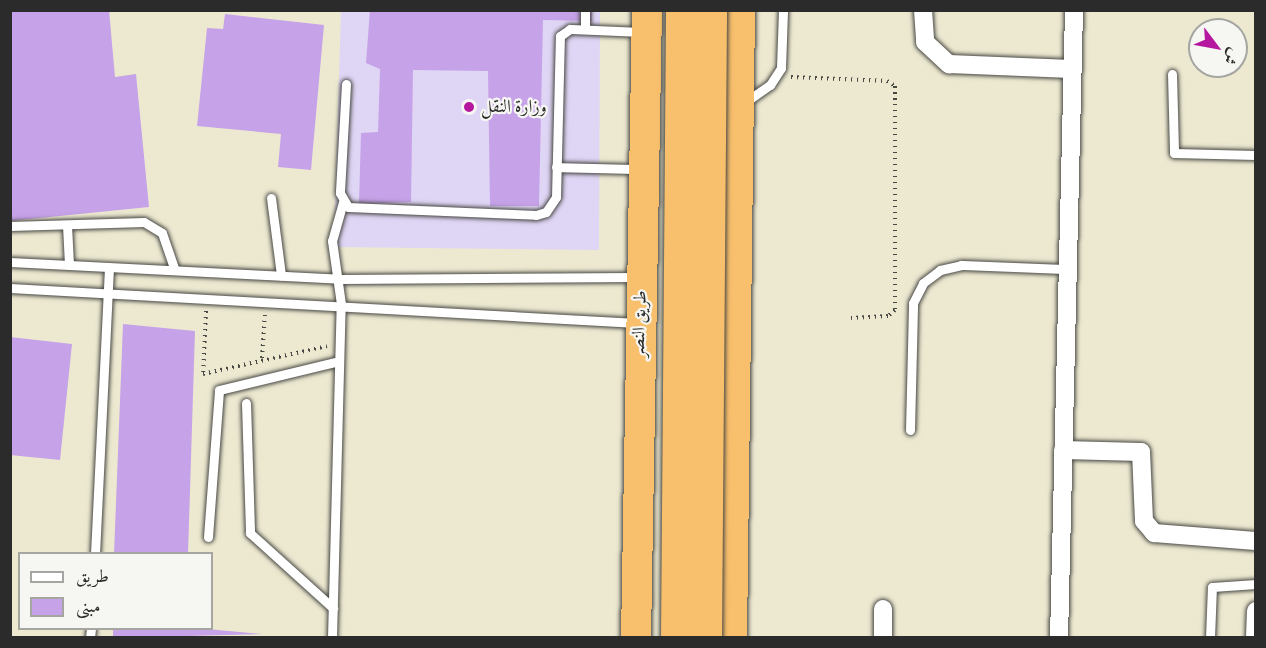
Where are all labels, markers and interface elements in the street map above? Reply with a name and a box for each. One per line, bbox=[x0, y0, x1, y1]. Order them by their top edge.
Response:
north arrow bbox=[1188, 18, 1248, 78]
text: ش bbox=[1220, 45, 1244, 69]
place label: وزارة النقل bbox=[481, 96, 547, 118]
marker: وزارة النقل bbox=[462, 100, 476, 114]
street label: طريق النصر bbox=[628, 290, 652, 358]
legend bbox=[18, 552, 213, 630]
text: طريق bbox=[76, 566, 109, 587]
text: مبنى bbox=[76, 596, 101, 617]

